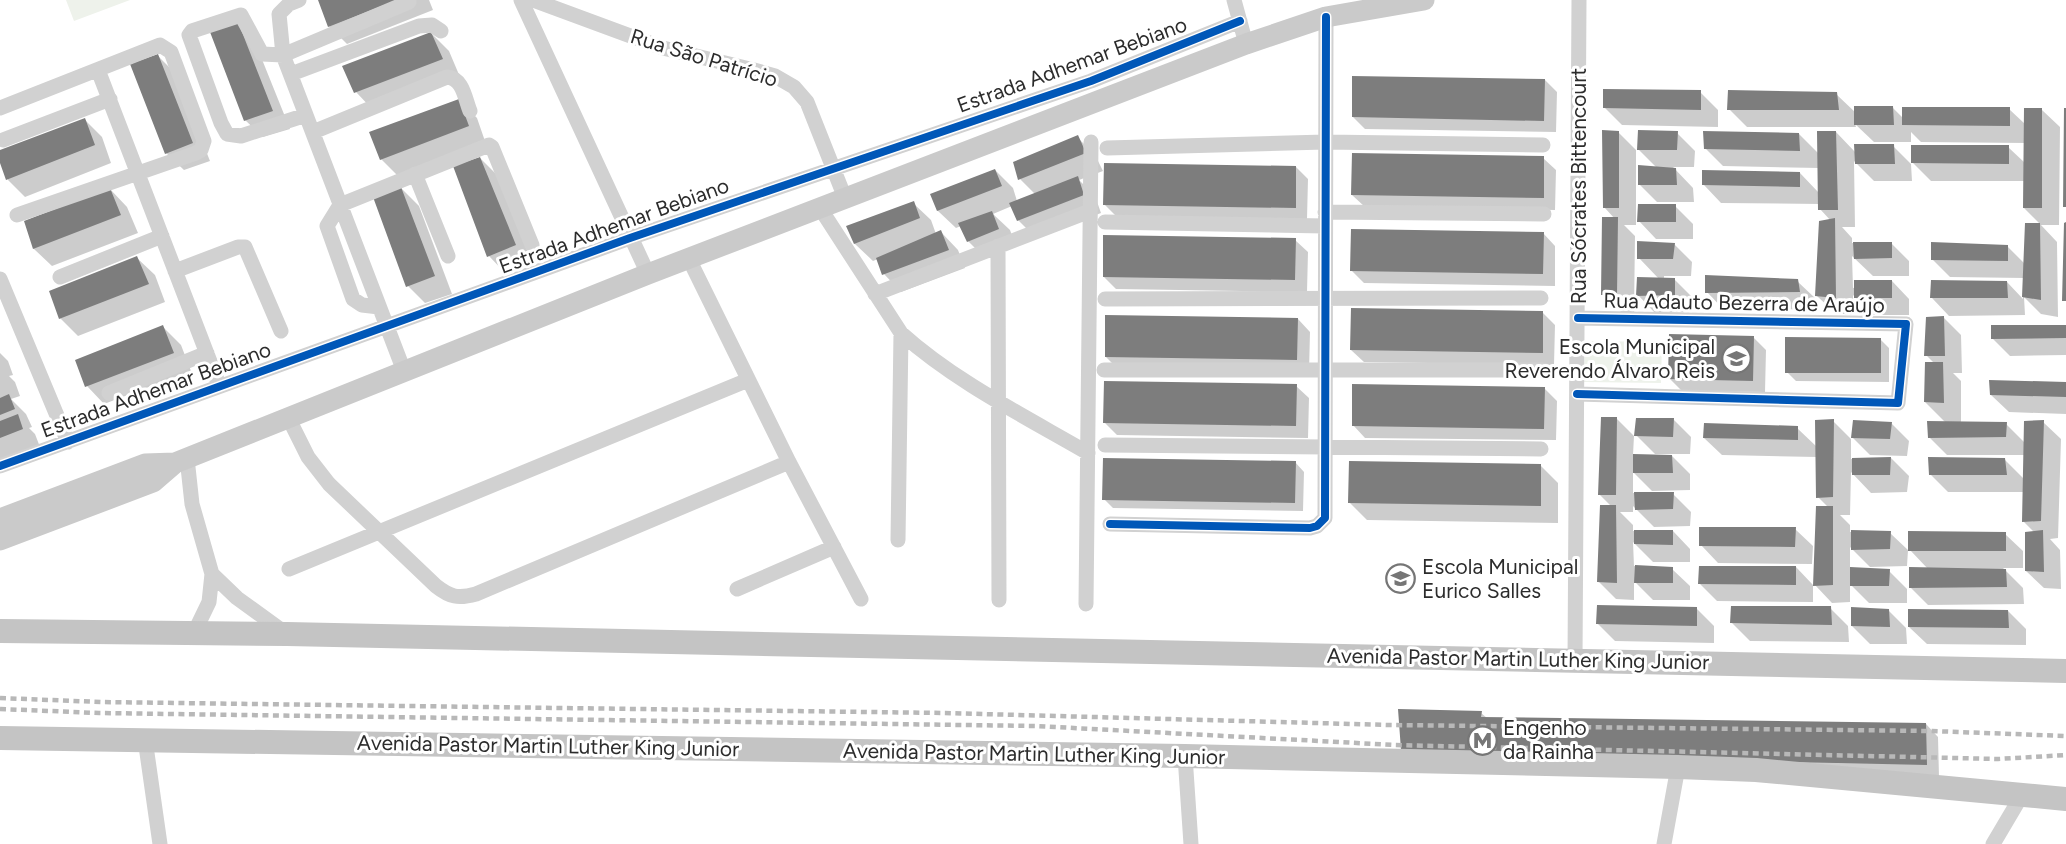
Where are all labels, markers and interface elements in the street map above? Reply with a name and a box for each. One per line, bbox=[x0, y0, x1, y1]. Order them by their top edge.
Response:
street label: Estrada Adhemar Bebiano bbox=[954, 11, 1190, 118]
street label: Rua São Patrício bbox=[627, 23, 781, 92]
street label: Rua Sócrates Bittencourt bbox=[1566, 68, 1591, 304]
street label: Estrada Adhemar Bebiano bbox=[496, 172, 732, 279]
street label: Rua Adauto Bezerra de Araújo bbox=[1603, 288, 1885, 317]
place label: Escola Municipal Reverendo Álvaro Reis bbox=[1505, 334, 1715, 383]
street label: Estrada Adhemar Bebiano bbox=[38, 336, 274, 443]
school or university icon: Escola Municipal Reverendo Álvaro Reis bbox=[1720, 343, 1752, 375]
place label: Escola Municipal Eurico Salles bbox=[1422, 554, 1578, 603]
school or university icon: Escola Municipal Eurico Salles bbox=[1385, 563, 1417, 595]
street label: Avenida Pastor Martin Luther King Junior bbox=[1327, 643, 1709, 674]
place label: Engenho da Rainha bbox=[1503, 715, 1594, 764]
metro station icon: Engenho da Rainha bbox=[1466, 724, 1498, 756]
street label: Avenida Pastor Martin Luther King Junior bbox=[357, 730, 739, 761]
street label: Avenida Pastor Martin Luther King Junior bbox=[843, 738, 1225, 769]

